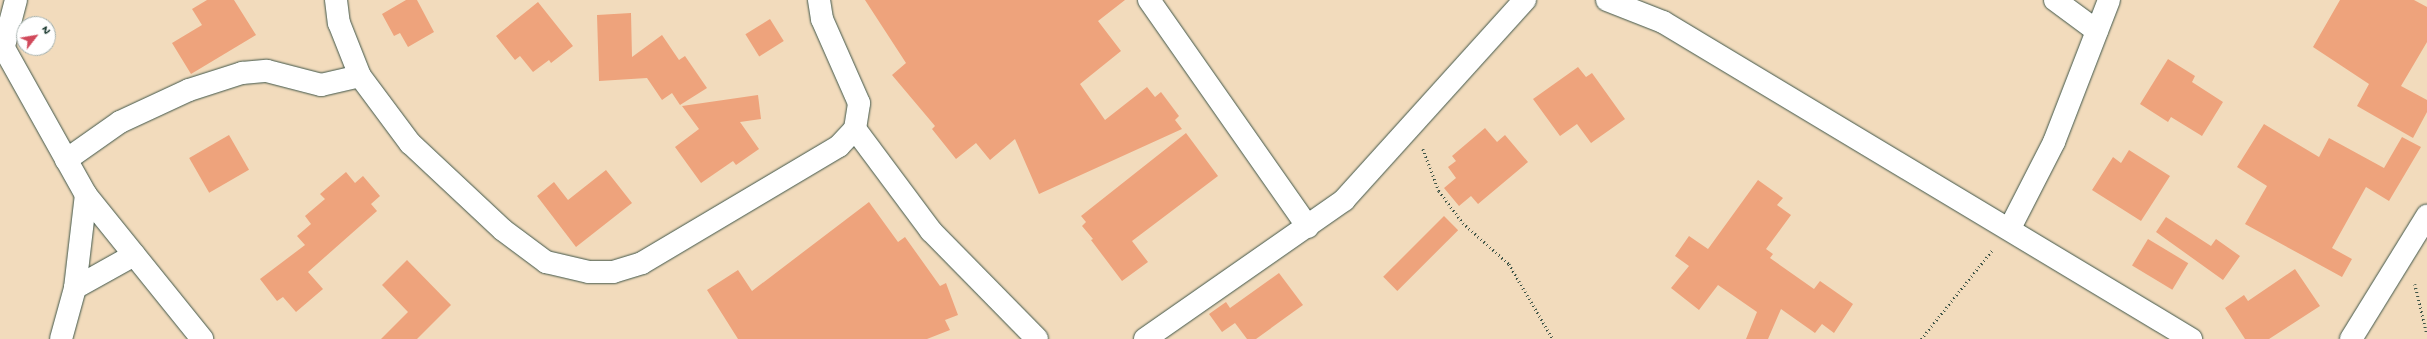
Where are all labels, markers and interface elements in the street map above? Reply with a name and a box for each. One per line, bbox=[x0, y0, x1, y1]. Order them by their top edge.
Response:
north arrow bbox=[16, 16, 56, 56]
text: N bbox=[38, 24, 52, 37]

